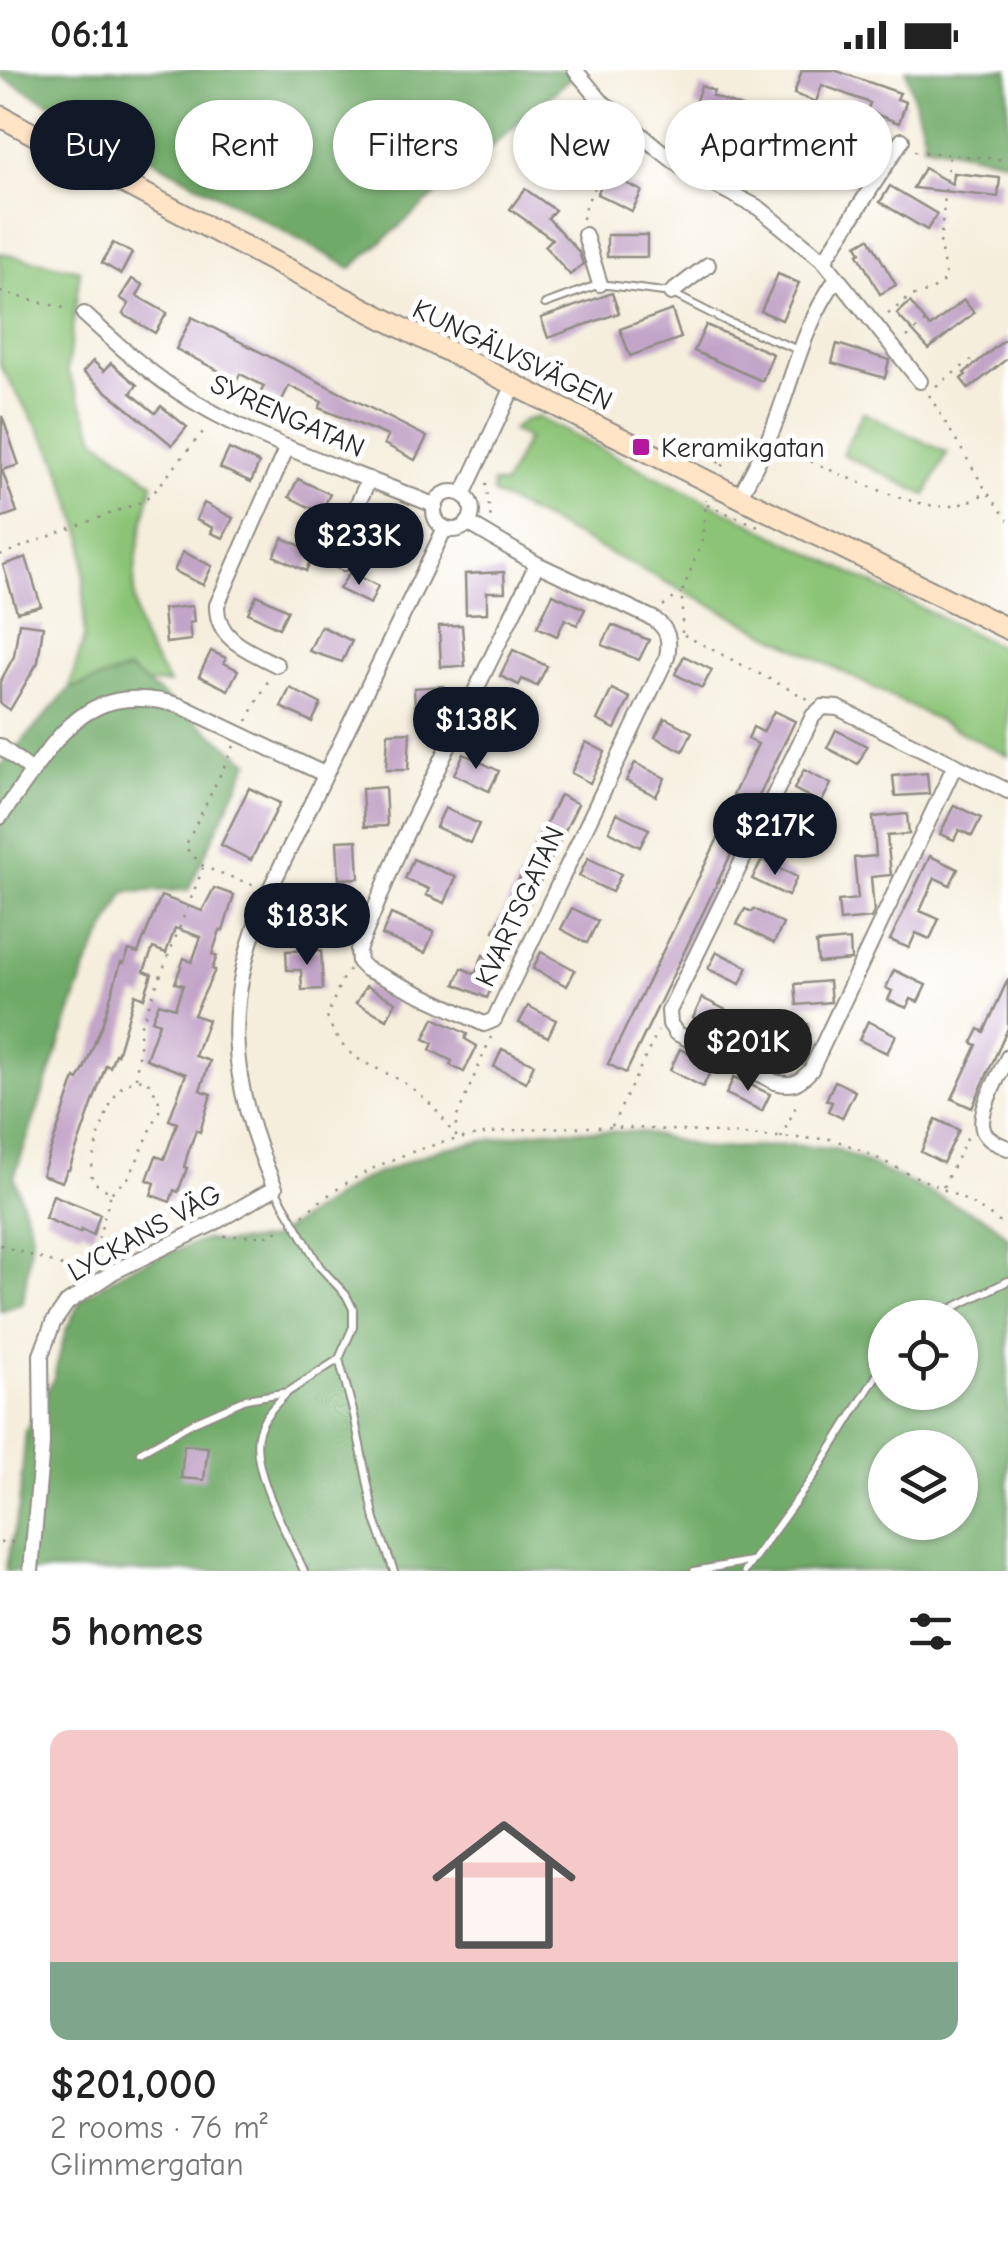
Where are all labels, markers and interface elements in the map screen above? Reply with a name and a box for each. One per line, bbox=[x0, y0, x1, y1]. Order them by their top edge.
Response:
text: 06:11 bbox=[50, 13, 129, 57]
chip: Buy bbox=[30, 100, 155, 190]
chip: Rent bbox=[175, 100, 313, 190]
chip: Filters bbox=[333, 100, 493, 190]
chip: New bbox=[513, 100, 645, 190]
chip: Apartment bbox=[665, 100, 892, 190]
street label: KUNGÄLVSVÄGEN bbox=[407, 293, 618, 417]
street label: SYRENGATAN bbox=[206, 368, 370, 464]
place label: Keramikgatan bbox=[661, 432, 825, 464]
marker: Keramikgatan bbox=[630, 436, 652, 458]
pin: $233K bbox=[289, 503, 429, 588]
text: $233K bbox=[317, 517, 401, 554]
pin: $138K bbox=[406, 687, 546, 772]
text: $138K bbox=[435, 701, 517, 738]
pin: $217K bbox=[705, 793, 845, 878]
text: $217K bbox=[735, 807, 815, 844]
street label: KVARTSGATAN bbox=[469, 821, 571, 992]
pin: $183K bbox=[237, 883, 377, 968]
text: $183K bbox=[266, 897, 348, 934]
pin: $201K bbox=[678, 1009, 818, 1094]
text: $201K bbox=[706, 1023, 790, 1060]
street label: LYCKANS VÄG bbox=[62, 1178, 227, 1288]
map controls bbox=[868, 1300, 978, 1540]
button: locate bbox=[868, 1300, 978, 1410]
button: layers bbox=[868, 1430, 978, 1540]
icon: filters bbox=[903, 1604, 958, 1659]
text: 5 homes bbox=[50, 1607, 203, 1656]
icon: home bbox=[414, 1795, 594, 1975]
text: $201,000 bbox=[50, 2060, 217, 2109]
text: 2 rooms · 76 m² bbox=[50, 2109, 268, 2146]
text: Glimmergatan bbox=[50, 2146, 244, 2183]

